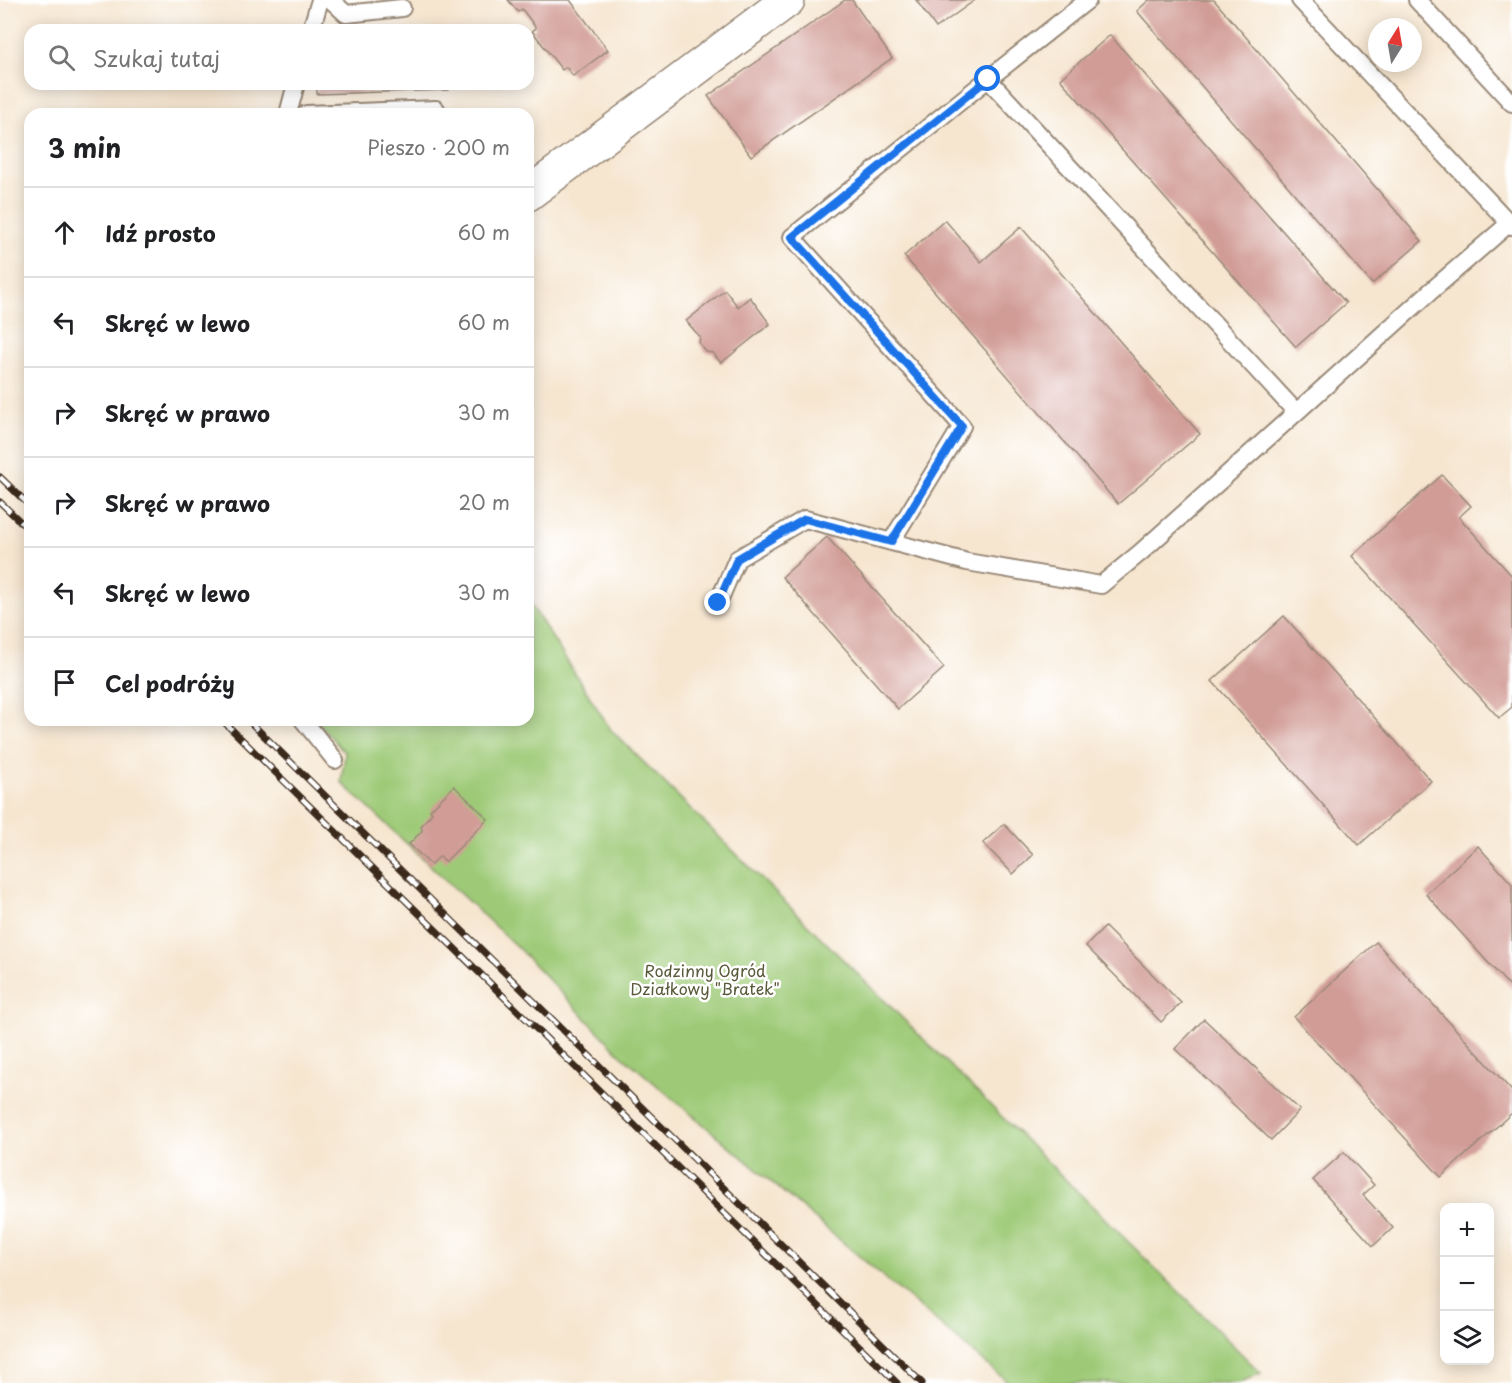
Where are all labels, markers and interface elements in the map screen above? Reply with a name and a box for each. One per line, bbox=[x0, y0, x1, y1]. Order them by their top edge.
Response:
north arrow bbox=[1368, 18, 1422, 72]
search box bbox=[24, 24, 534, 90]
icon: search bbox=[45, 41, 78, 74]
text: Szukaj tutaj bbox=[93, 41, 220, 74]
route start bbox=[974, 65, 1000, 91]
text: 3 min bbox=[48, 128, 121, 167]
text: Pieszo · 200 m bbox=[367, 132, 510, 162]
icon: ahead bbox=[48, 216, 81, 249]
text: Idź prosto bbox=[105, 216, 216, 249]
text: 60 m bbox=[458, 217, 510, 247]
icon: left bbox=[48, 306, 81, 339]
text: Skręć w lewo bbox=[105, 306, 250, 339]
text: 60 m bbox=[458, 307, 510, 337]
icon: right bbox=[48, 396, 81, 429]
text: Skręć w prawo bbox=[105, 396, 270, 429]
text: 30 m bbox=[457, 397, 510, 427]
icon: right bbox=[48, 486, 81, 519]
text: Skręć w prawo bbox=[105, 486, 270, 519]
text: 20 m bbox=[458, 487, 510, 517]
icon: left bbox=[48, 576, 81, 609]
text: Skręć w lewo bbox=[105, 576, 250, 609]
text: 30 m bbox=[457, 577, 510, 607]
route end bbox=[704, 589, 730, 615]
icon: arrive bbox=[48, 666, 81, 699]
text: Cel podróży bbox=[105, 666, 235, 699]
park label: Rodzinny Ogród Działkowy "Bratek" bbox=[630, 958, 780, 1000]
map controls bbox=[1440, 1203, 1494, 1365]
button: + bbox=[1440, 1203, 1494, 1257]
button: − bbox=[1440, 1257, 1494, 1311]
button: layers bbox=[1440, 1311, 1494, 1365]

